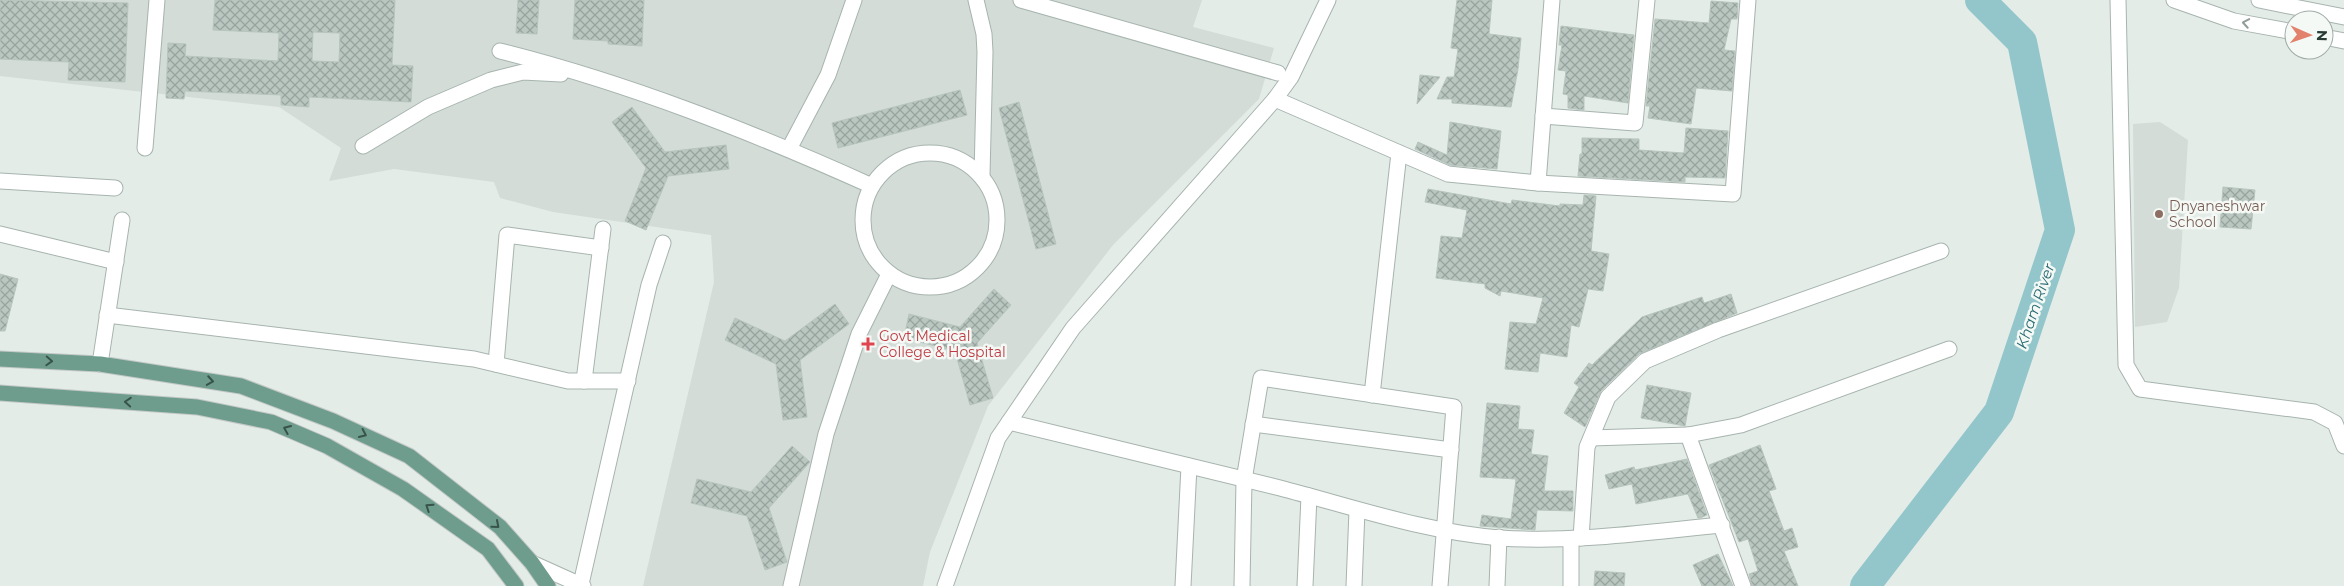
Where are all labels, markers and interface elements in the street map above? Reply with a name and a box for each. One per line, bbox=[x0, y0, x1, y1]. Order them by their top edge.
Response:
north arrow bbox=[2284, 10, 2334, 60]
one-way arrow bbox=[2242, 18, 2250, 28]
text: N bbox=[2313, 29, 2331, 41]
place label: Dnyaneshwar School bbox=[2169, 197, 2266, 231]
marker: Dnyaneshwar School bbox=[2153, 208, 2165, 220]
water label: Kham River bbox=[2012, 260, 2059, 351]
place label: Govt Medical College & Hospital bbox=[879, 327, 1006, 361]
marker: Govt Medical College & Hospital bbox=[861, 337, 875, 351]
one-way arrow bbox=[45, 356, 53, 367]
one-way arrow bbox=[206, 375, 214, 385]
one-way arrow bbox=[123, 397, 131, 408]
one-way arrow bbox=[283, 424, 292, 435]
one-way arrow bbox=[357, 428, 366, 438]
one-way arrow bbox=[425, 504, 435, 513]
one-way arrow bbox=[491, 519, 500, 528]

